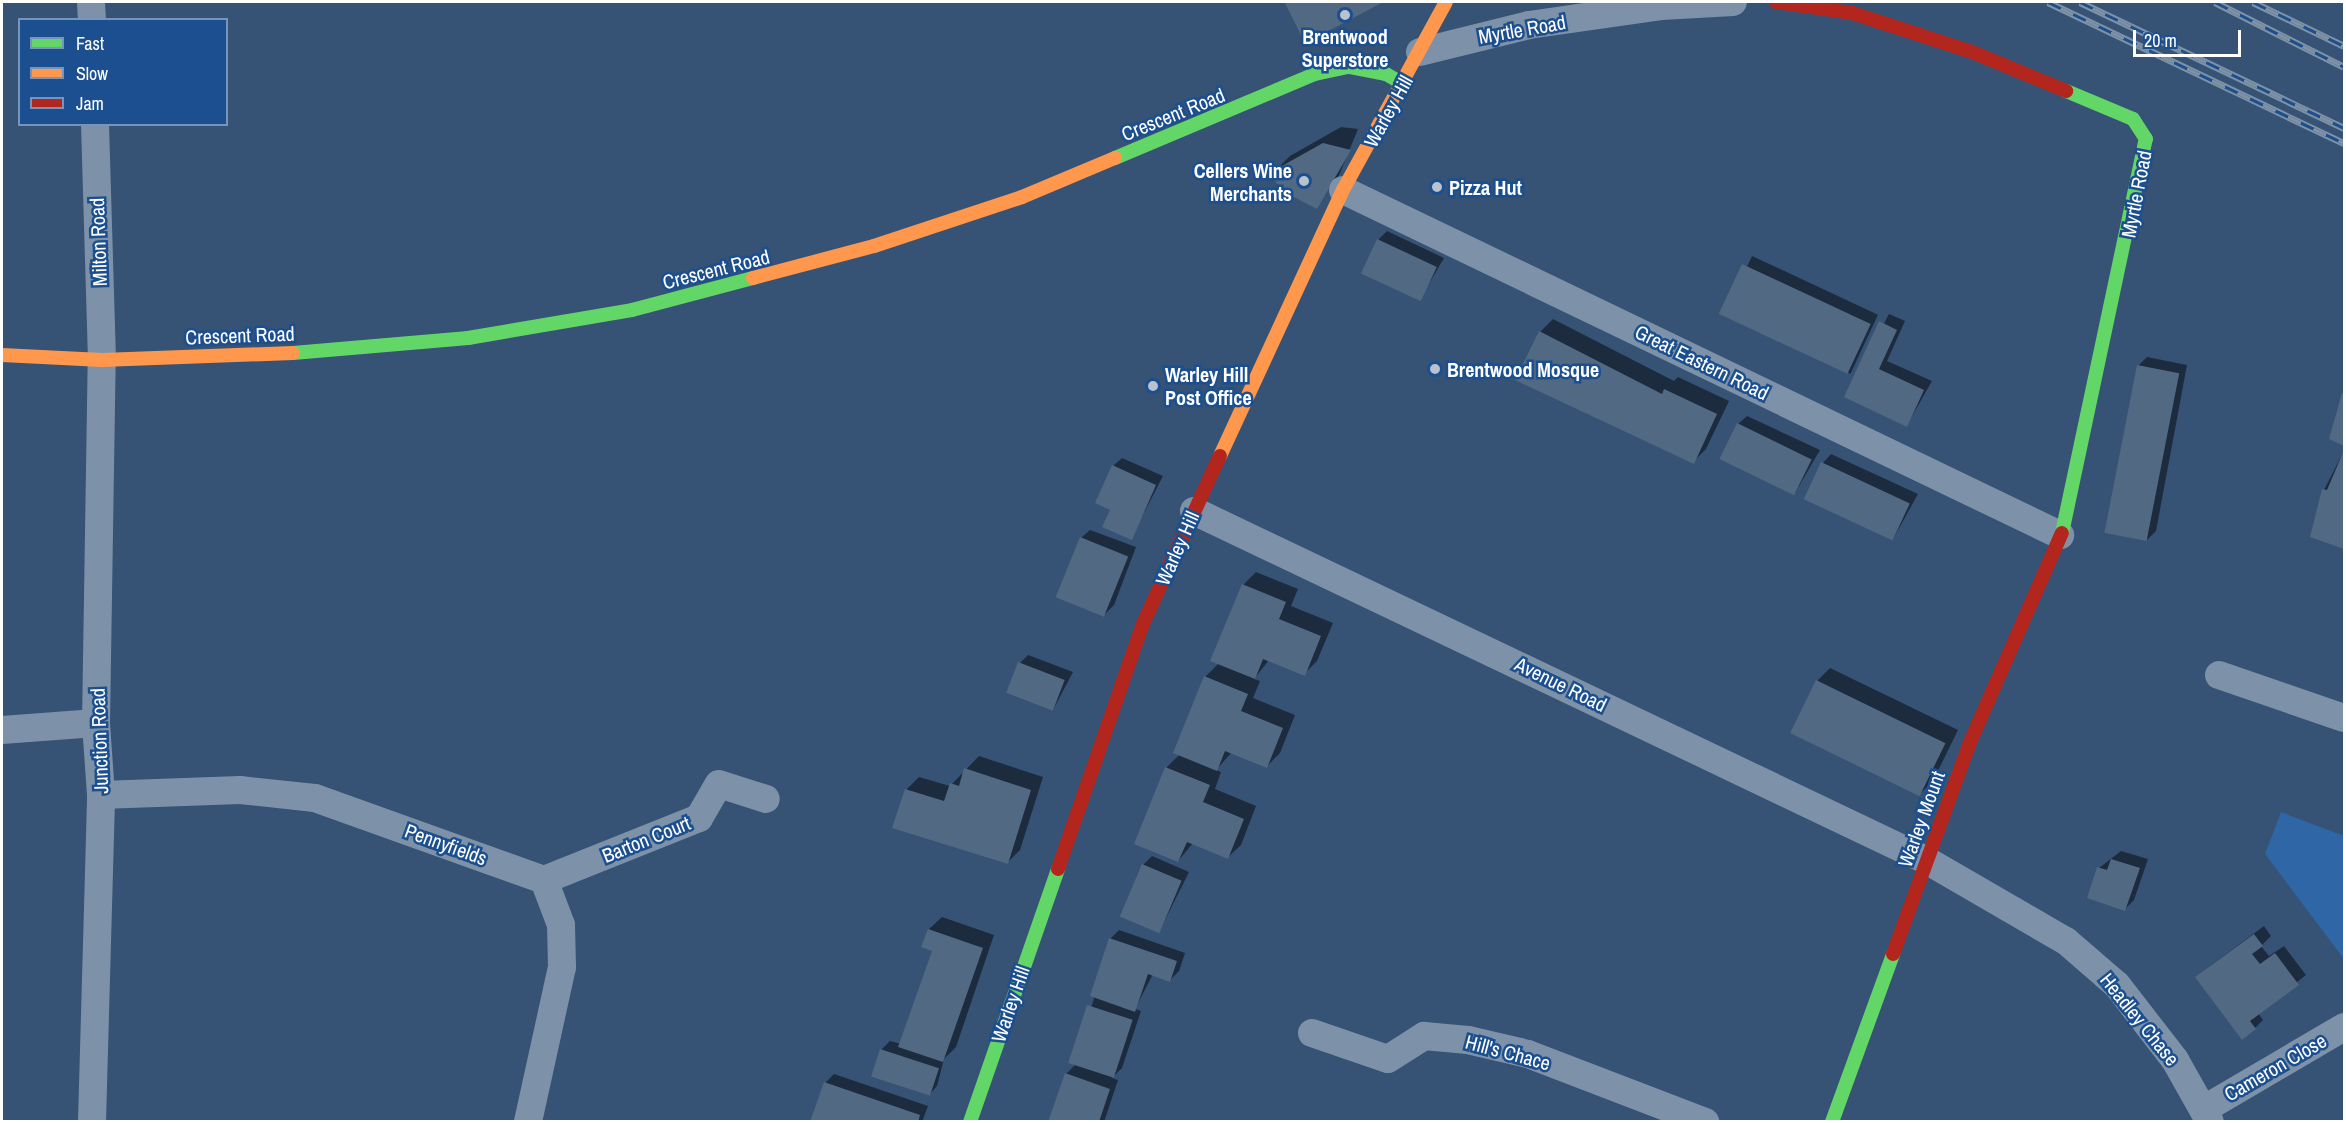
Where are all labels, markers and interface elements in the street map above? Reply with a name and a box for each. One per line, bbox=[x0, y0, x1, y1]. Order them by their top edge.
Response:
marker: Brentwood Superstore bbox=[1338, 8, 1352, 22]
street label: Myrtle Road bbox=[1476, 10, 1568, 48]
legend bbox=[18, 18, 228, 126]
scale bar bbox=[2136, 18, 2244, 56]
place label: Brentwood Superstore bbox=[1302, 24, 1388, 71]
text: 20 m bbox=[2144, 28, 2177, 53]
text: Fast bbox=[76, 31, 104, 56]
text: Slow bbox=[76, 61, 108, 86]
street label: Warley Hill bbox=[1358, 71, 1418, 151]
street label: Crescent Road bbox=[1118, 82, 1228, 146]
text: Jam bbox=[76, 91, 104, 116]
street label: Myrtle Road bbox=[2116, 148, 2156, 240]
place label: Cellers Wine Merchants bbox=[1194, 158, 1292, 205]
marker: Cellers Wine Merchants bbox=[1297, 174, 1311, 188]
place label: Pizza Hut bbox=[1449, 175, 1522, 199]
marker: Pizza Hut bbox=[1430, 180, 1444, 194]
street label: Milton Road bbox=[84, 197, 112, 287]
street label: Crescent Road bbox=[660, 244, 772, 294]
street label: Great Eastern Road bbox=[1631, 319, 1773, 405]
street label: Crescent Road bbox=[185, 321, 295, 349]
place label: Brentwood Mosque bbox=[1447, 357, 1599, 381]
place label: Warley Hill Post Office bbox=[1165, 362, 1252, 409]
marker: Brentwood Mosque bbox=[1428, 362, 1442, 376]
marker: Warley Hill Post Office bbox=[1146, 379, 1160, 393]
street label: Warley Hill bbox=[1150, 507, 1204, 589]
street label: Avenue Road bbox=[1511, 651, 1611, 717]
street label: Junction Road bbox=[85, 688, 113, 794]
street label: Warley Mount bbox=[1893, 768, 1949, 870]
street label: Barton Court bbox=[598, 810, 694, 868]
street label: Pennyfields bbox=[402, 818, 490, 870]
street label: Warley Hill bbox=[986, 963, 1034, 1045]
street label: Headley Chase bbox=[2095, 968, 2185, 1070]
street label: Cameron Close bbox=[2220, 1028, 2330, 1106]
street label: Hill's Chace bbox=[1463, 1029, 1553, 1075]

